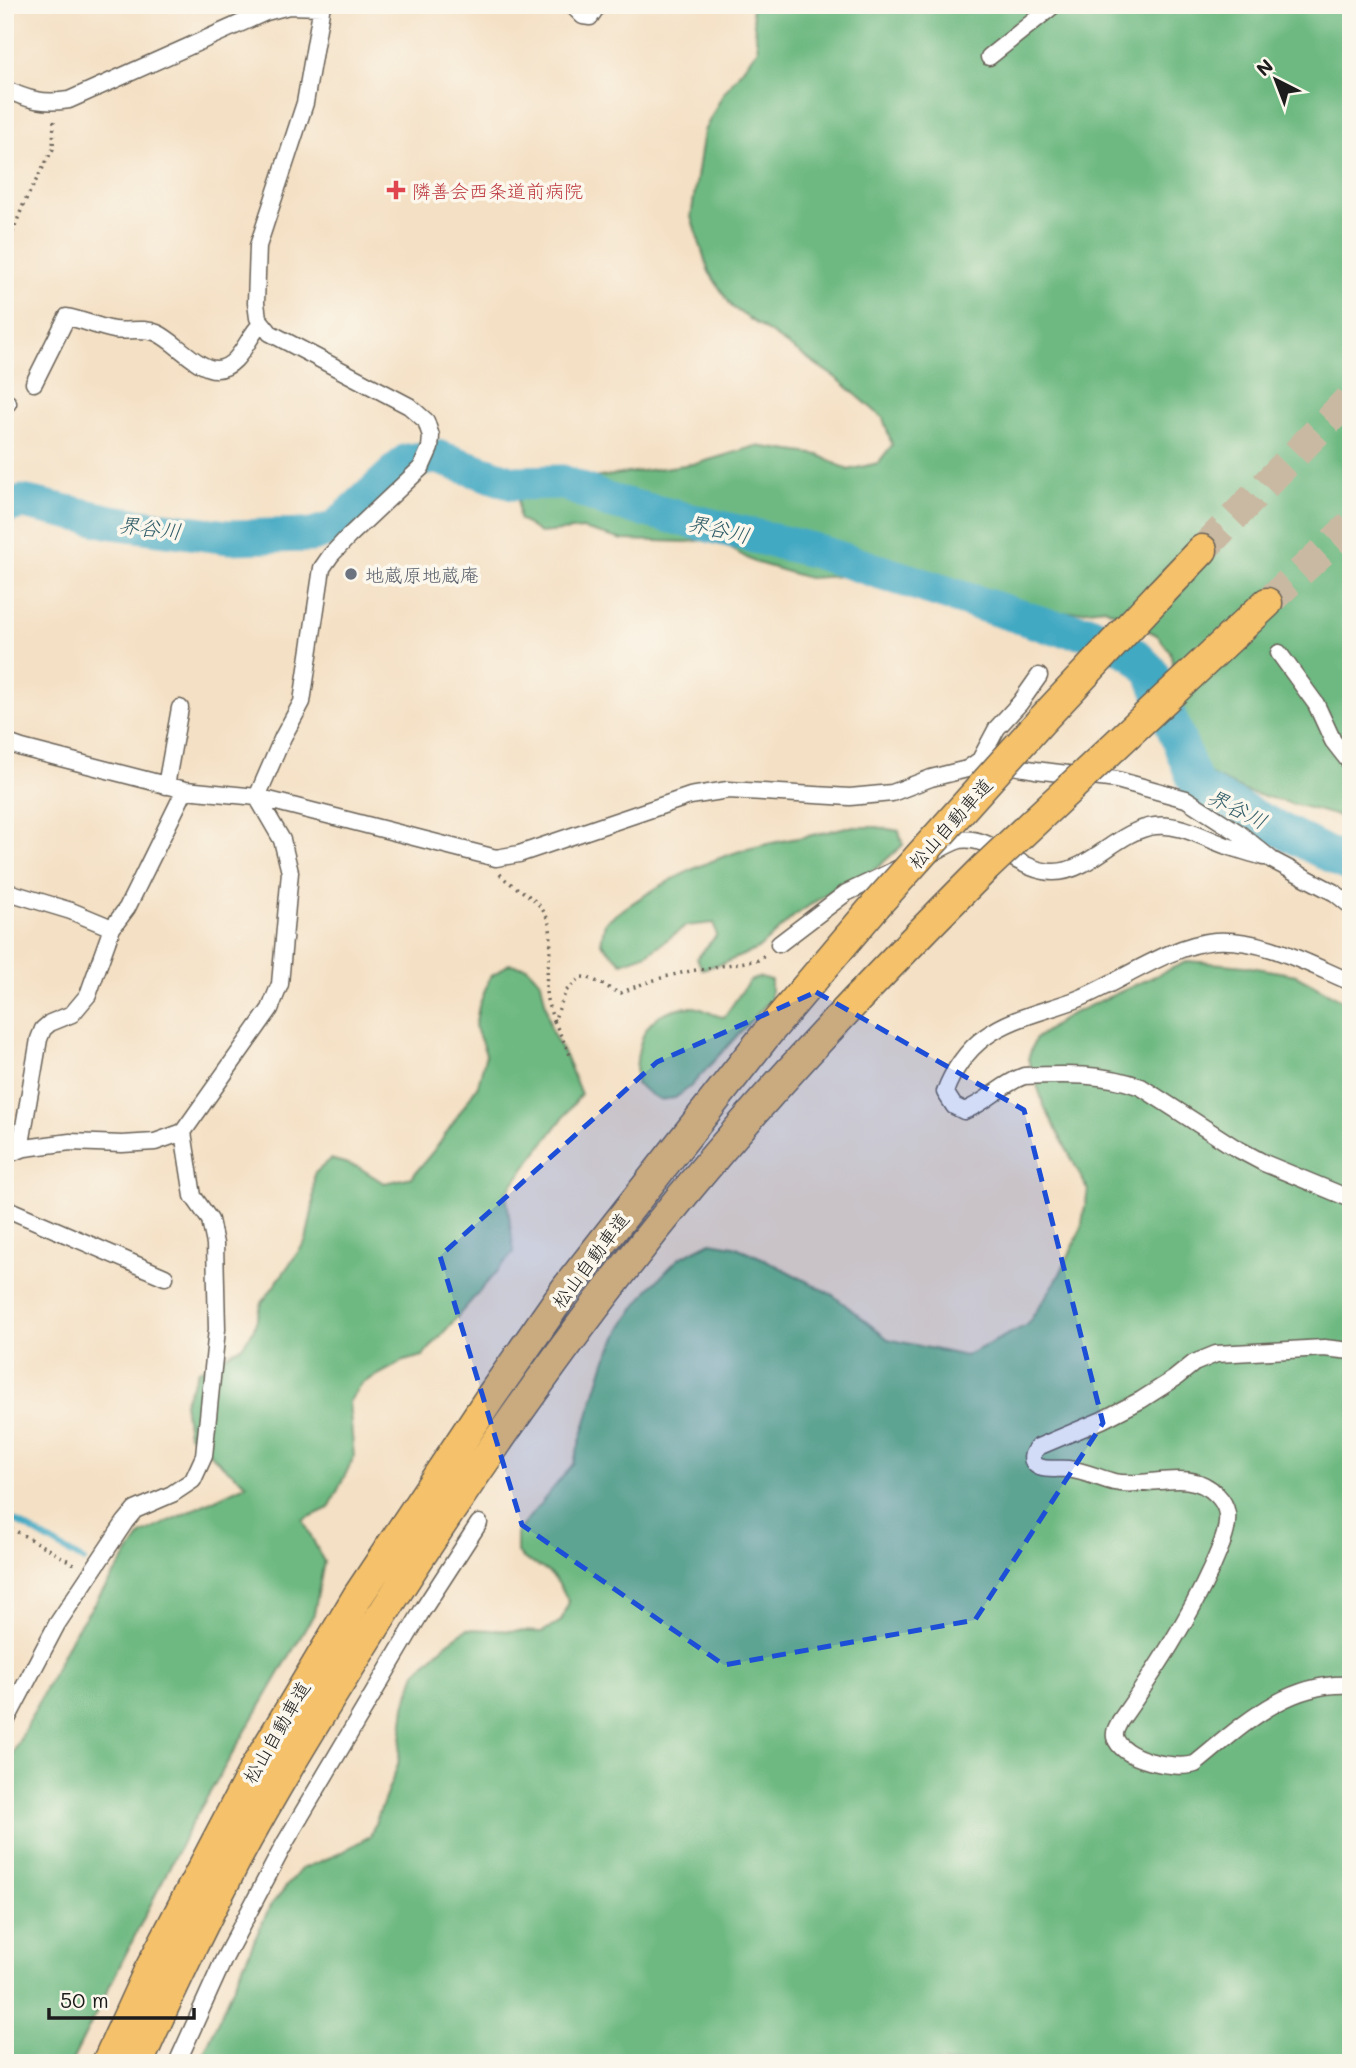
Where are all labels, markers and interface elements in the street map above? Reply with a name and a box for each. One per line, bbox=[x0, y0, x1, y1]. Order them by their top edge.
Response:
north arrow bbox=[1240, 46, 1310, 116]
text: N bbox=[1251, 53, 1278, 81]
place label: 隣善会西条道前病院 bbox=[412, 178, 583, 203]
marker: 隣善会西条道前病院 bbox=[386, 180, 406, 200]
water label: 界谷川 bbox=[685, 508, 753, 548]
water label: 界谷川 bbox=[117, 510, 183, 544]
place label: 地蔵原地蔵庵 bbox=[365, 562, 479, 587]
marker: 地蔵原地蔵庵 bbox=[343, 566, 359, 582]
street label: 松山自動車道 bbox=[903, 772, 997, 874]
water label: 界谷川 bbox=[1204, 782, 1272, 834]
street label: 松山自動車道 bbox=[546, 1207, 634, 1313]
street label: 松山自動車道 bbox=[237, 1676, 315, 1788]
scale bar bbox=[49, 1977, 194, 2021]
text: 50 m bbox=[60, 1986, 109, 2013]

